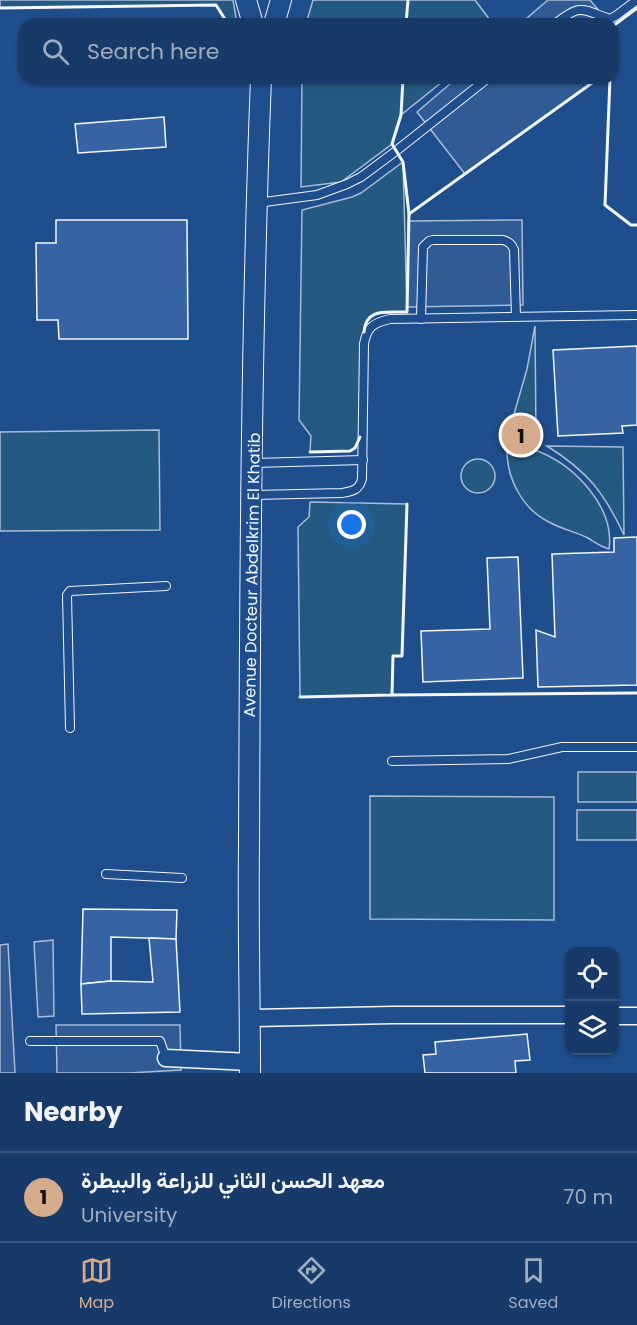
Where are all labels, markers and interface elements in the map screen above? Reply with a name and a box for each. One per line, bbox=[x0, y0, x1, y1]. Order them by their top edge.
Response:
search box bbox=[18, 18, 619, 84]
icon: search bbox=[39, 35, 72, 68]
text: Search here bbox=[87, 36, 220, 67]
pin: 1 bbox=[502, 412, 540, 458]
street label: Avenue Docteur Abdelkrim El Khatib bbox=[238, 432, 266, 717]
your location bbox=[337, 510, 366, 539]
map controls bbox=[565, 947, 619, 1055]
button: locate bbox=[565, 947, 619, 1001]
button: layers bbox=[565, 1001, 619, 1055]
text: Nearby bbox=[24, 1094, 122, 1130]
text: معهد الحسن الثاني للزراعة والبيطرة bbox=[81, 1165, 385, 1196]
text: 1 bbox=[40, 1183, 47, 1211]
text: 70 m bbox=[564, 1183, 613, 1211]
text: University bbox=[81, 1201, 177, 1229]
tab: Map bbox=[79, 1254, 114, 1315]
tab: Directions bbox=[272, 1254, 351, 1315]
tab: Saved bbox=[508, 1254, 558, 1315]

